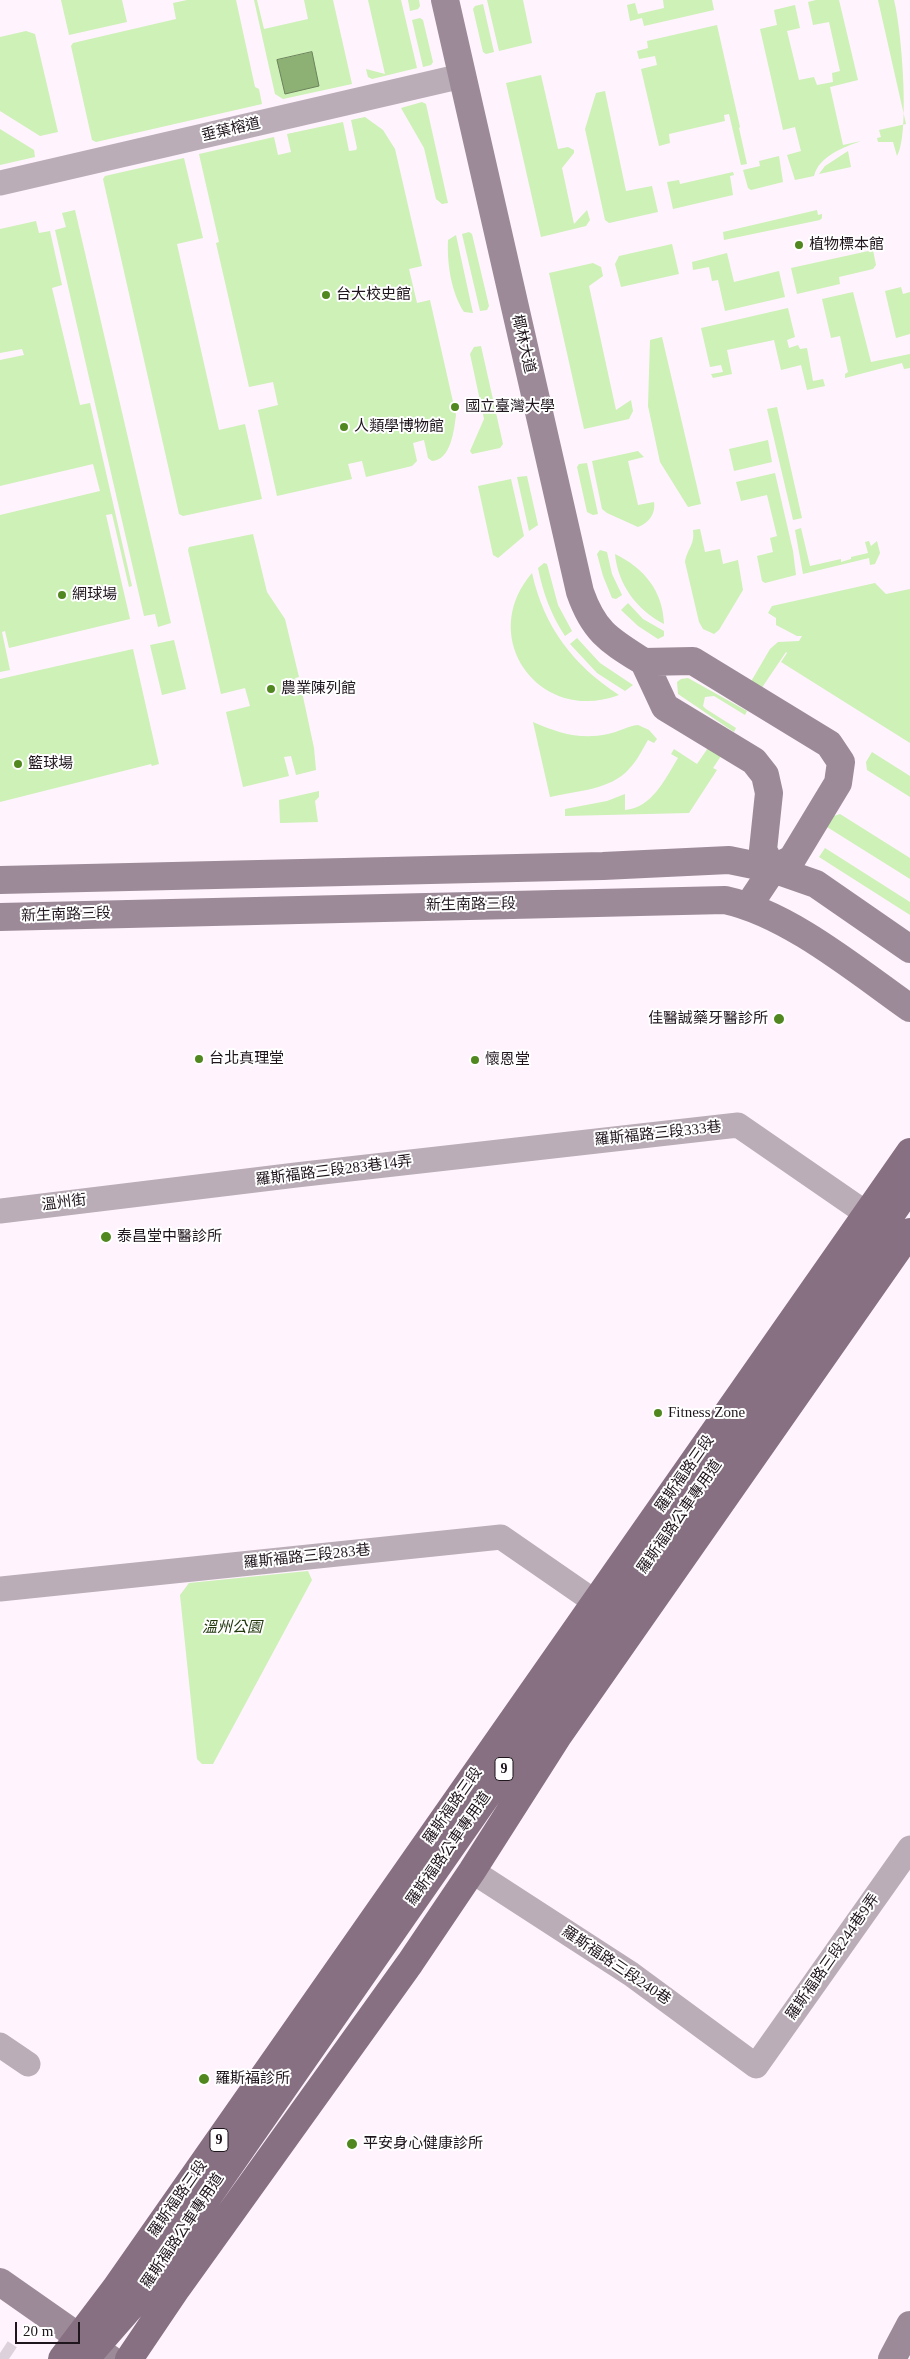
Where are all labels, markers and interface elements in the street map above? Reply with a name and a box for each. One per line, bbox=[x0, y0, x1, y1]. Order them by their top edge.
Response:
street label: 垂葉榕道 bbox=[200, 114, 262, 146]
place label: 植物標本館 bbox=[809, 236, 884, 254]
marker: 植物標本館 bbox=[793, 239, 805, 251]
place label: 台大校史館 bbox=[336, 286, 411, 304]
marker: 台大校史館 bbox=[320, 289, 332, 301]
street label: 椰林大道 bbox=[507, 313, 539, 375]
place label: 國立臺灣大學 bbox=[465, 398, 555, 416]
marker: 國立臺灣大學 bbox=[449, 401, 461, 413]
place label: 人類學博物館 bbox=[354, 418, 444, 436]
marker: 人類學博物館 bbox=[338, 421, 350, 433]
place label: 網球場 bbox=[72, 586, 117, 604]
marker: 網球場 bbox=[56, 589, 68, 601]
place label: 農業陳列館 bbox=[281, 680, 356, 698]
marker: 農業陳列館 bbox=[265, 683, 277, 695]
place label: 籃球場 bbox=[28, 755, 73, 773]
marker: 籃球場 bbox=[12, 758, 24, 770]
street label: 新生南路三段 bbox=[426, 895, 516, 915]
street label: 新生南路三段 bbox=[21, 904, 111, 926]
place label: 佳醫誠藥牙醫診所 bbox=[648, 1010, 768, 1028]
marker: 佳醫誠藥牙醫診所 bbox=[772, 1012, 786, 1026]
place label: 台北真理堂 bbox=[209, 1050, 284, 1068]
place label: 懷恩堂 bbox=[485, 1051, 530, 1069]
marker: 台北真理堂 bbox=[193, 1053, 205, 1065]
marker: 懷恩堂 bbox=[469, 1054, 481, 1066]
street label: 羅斯福路三段333巷 bbox=[594, 1118, 722, 1150]
street label: 羅斯福路三段283巷14弄 bbox=[255, 1152, 413, 1190]
street label: 溫州街 bbox=[41, 1191, 87, 1215]
place label: 泰昌堂中醫診所 bbox=[117, 1228, 222, 1246]
marker: 泰昌堂中醫診所 bbox=[99, 1230, 113, 1244]
place label: Fitness Zone bbox=[668, 1404, 745, 1422]
marker: Fitness Zone bbox=[652, 1407, 664, 1419]
street label: 羅斯福路三段 bbox=[652, 1432, 718, 1516]
street label: 羅斯福路公車專用道 bbox=[634, 1457, 726, 1577]
street label: 羅斯福路三段283巷 bbox=[243, 1541, 371, 1573]
park label: 溫州公園 bbox=[202, 1619, 262, 1637]
road number: 9 bbox=[495, 1758, 513, 1780]
street label: 羅斯福路三段 bbox=[420, 1764, 486, 1848]
street label: 羅斯福路公車專用道 bbox=[403, 1789, 495, 1909]
street label: 羅斯福路三段244巷9弄 bbox=[783, 1890, 883, 2024]
street label: 羅斯福路三段240巷 bbox=[558, 1923, 674, 2009]
place label: 羅斯福診所 bbox=[215, 2070, 290, 2088]
marker: 羅斯福診所 bbox=[197, 2072, 211, 2086]
road number: 9 bbox=[210, 2128, 228, 2152]
place label: 平安身心健康診所 bbox=[363, 2135, 483, 2153]
marker: 平安身心健康診所 bbox=[345, 2137, 359, 2151]
street label: 羅斯福路三段 bbox=[145, 2157, 211, 2241]
street label: 羅斯福路公車專用道 bbox=[138, 2170, 228, 2292]
scale bar bbox=[18, 2312, 82, 2344]
text: 20 m bbox=[23, 2323, 53, 2339]

